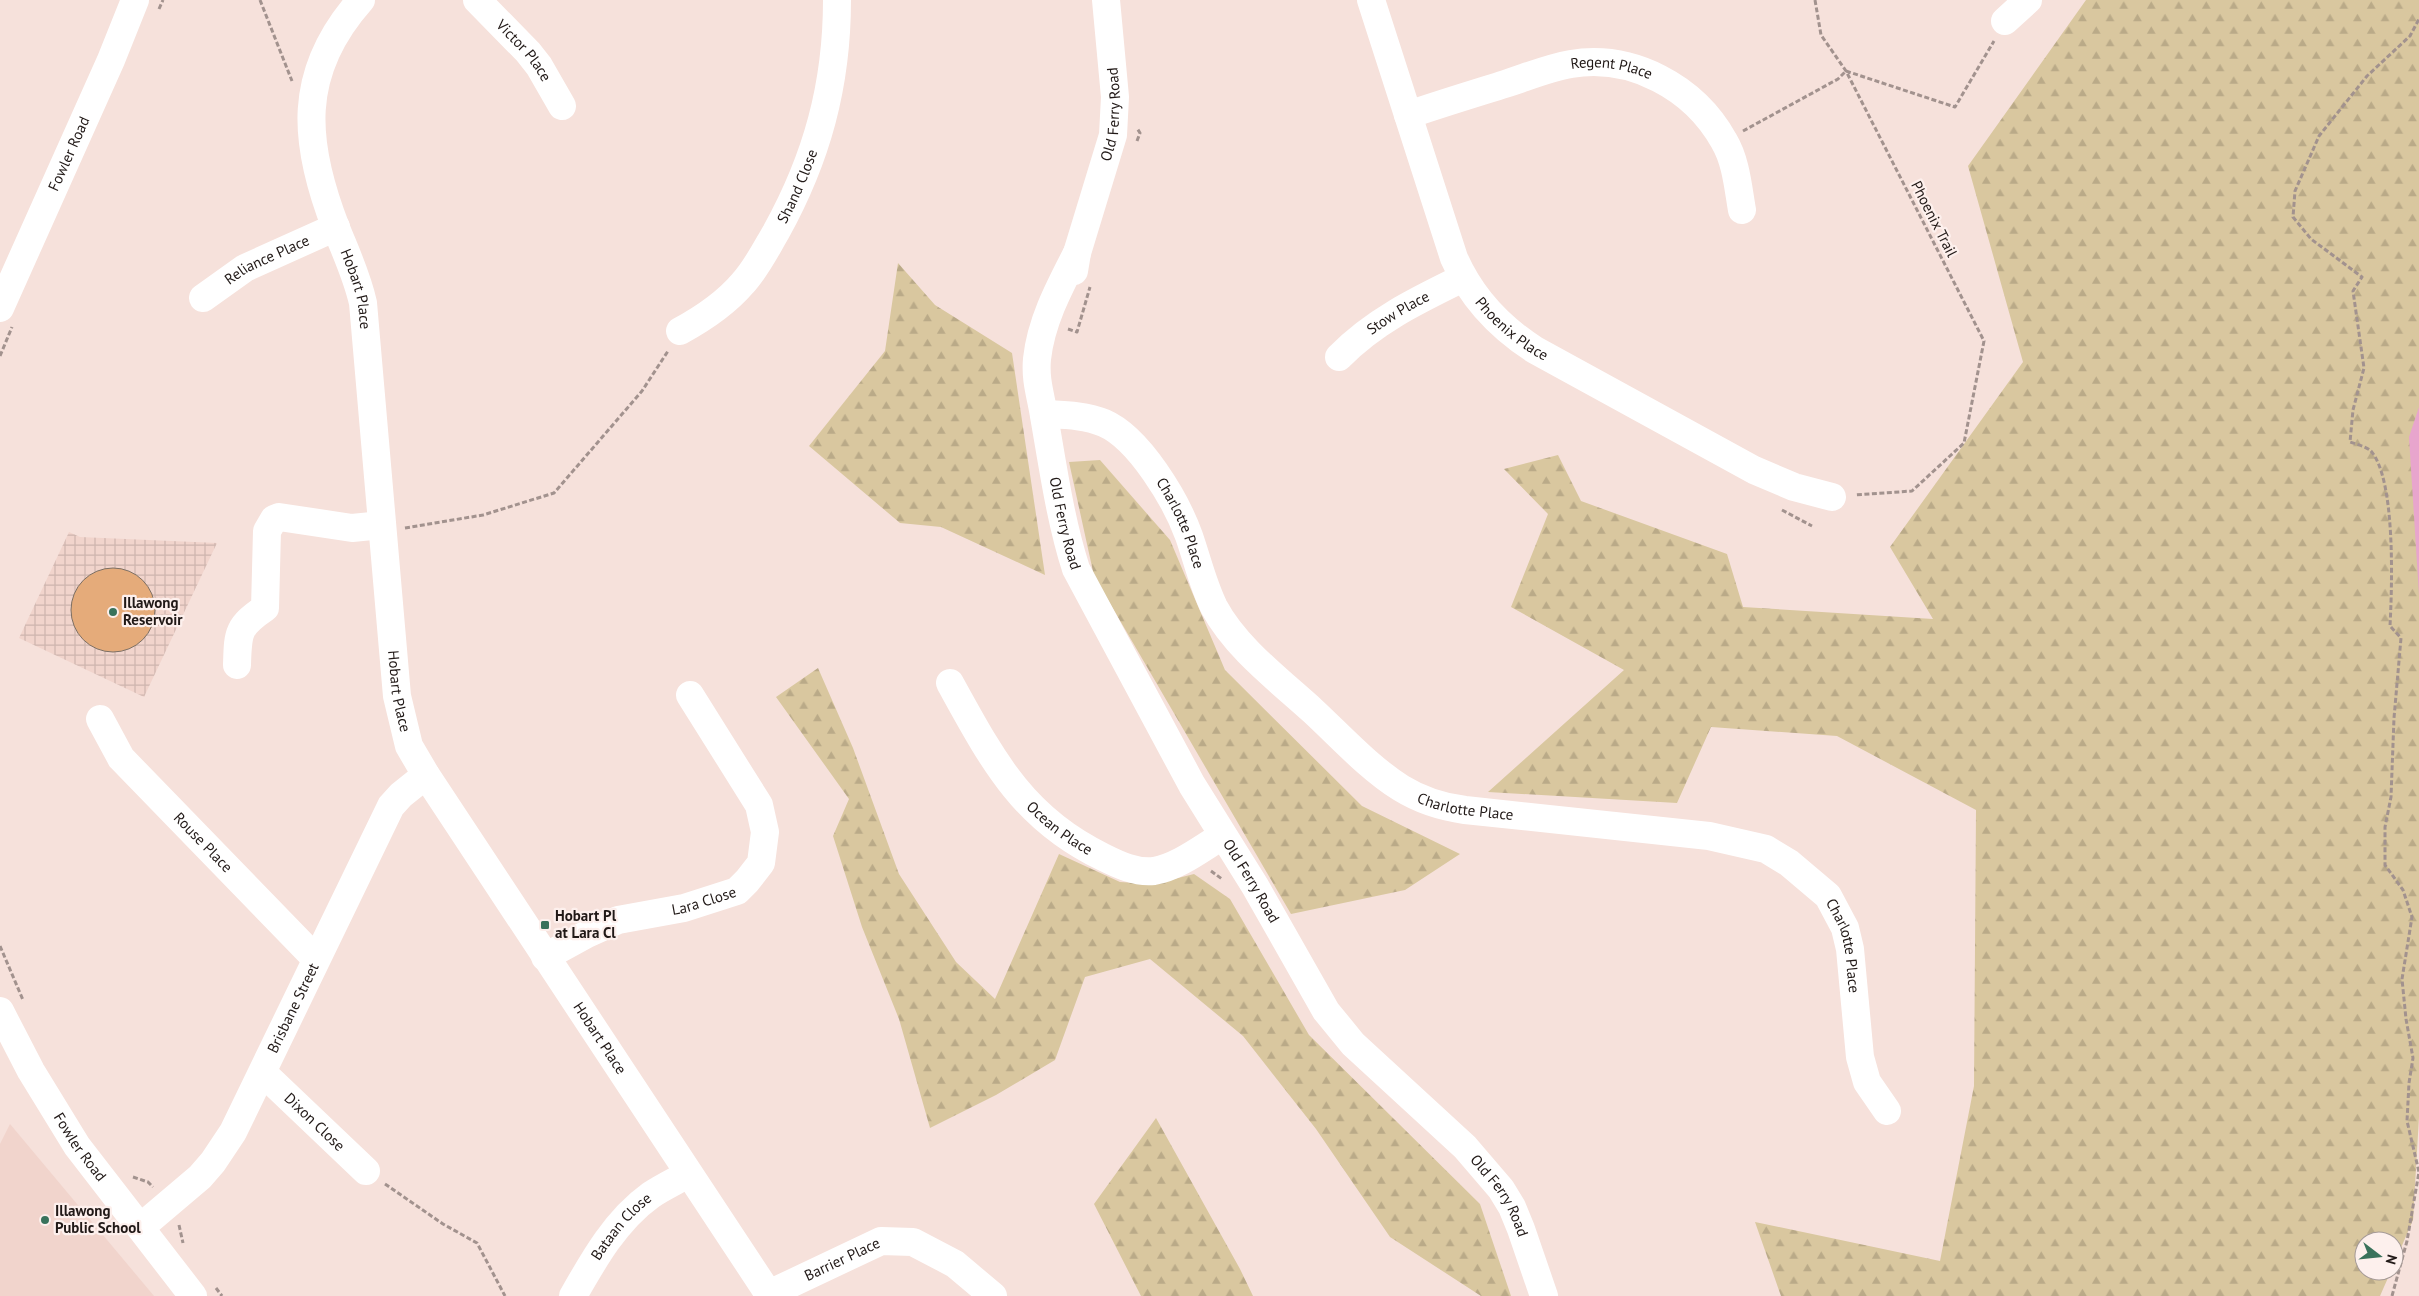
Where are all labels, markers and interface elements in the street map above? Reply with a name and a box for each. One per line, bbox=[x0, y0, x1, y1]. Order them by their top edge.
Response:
street label: Victor Place bbox=[492, 15, 556, 85]
street label: Regent Place bbox=[1569, 52, 1656, 83]
street label: Old Ferry Road bbox=[1096, 67, 1124, 163]
street label: Fowler Road bbox=[44, 113, 94, 194]
street label: Shand Close bbox=[772, 147, 821, 226]
street label: Phoenix Trail bbox=[1907, 177, 1962, 261]
street label: Reliance Place bbox=[221, 230, 312, 289]
street label: Hobart Place bbox=[337, 246, 375, 330]
street label: Stow Place bbox=[1363, 286, 1432, 339]
street label: Phoenix Place bbox=[1471, 293, 1552, 364]
street label: Charlotte Place bbox=[1152, 474, 1209, 571]
street label: Old Ferry Road bbox=[1046, 475, 1086, 572]
place label: Illawong Reservoir bbox=[123, 593, 183, 629]
marker: Illawong Reservoir bbox=[107, 606, 119, 618]
street label: Hobart Place bbox=[384, 649, 415, 734]
street label: Charlotte Place bbox=[1414, 788, 1515, 824]
street label: Ocean Place bbox=[1023, 797, 1096, 859]
street label: Rouse Place bbox=[170, 808, 237, 876]
street label: Old Ferry Road bbox=[1219, 835, 1284, 926]
street label: Lara Close bbox=[670, 882, 738, 919]
street label: Charlotte Place bbox=[1822, 895, 1864, 994]
place label: Hobart Pl at Lara Cl bbox=[555, 906, 617, 942]
marker: Hobart Pl at Lara Cl bbox=[539, 919, 551, 931]
street label: Brisbane Street bbox=[263, 960, 323, 1056]
street label: Hobart Place bbox=[569, 998, 631, 1078]
street label: Dixon Close bbox=[281, 1088, 349, 1155]
street label: Fowler Road bbox=[50, 1109, 111, 1185]
street label: Old Ferry Road bbox=[1467, 1150, 1533, 1239]
street label: Bataan Close bbox=[587, 1188, 655, 1264]
place label: Illawong Public School bbox=[55, 1201, 141, 1237]
marker: Illawong Public School bbox=[39, 1214, 51, 1226]
north arrow bbox=[2354, 1231, 2404, 1281]
street label: Barrier Place bbox=[801, 1233, 883, 1285]
text: N bbox=[2382, 1253, 2401, 1266]

